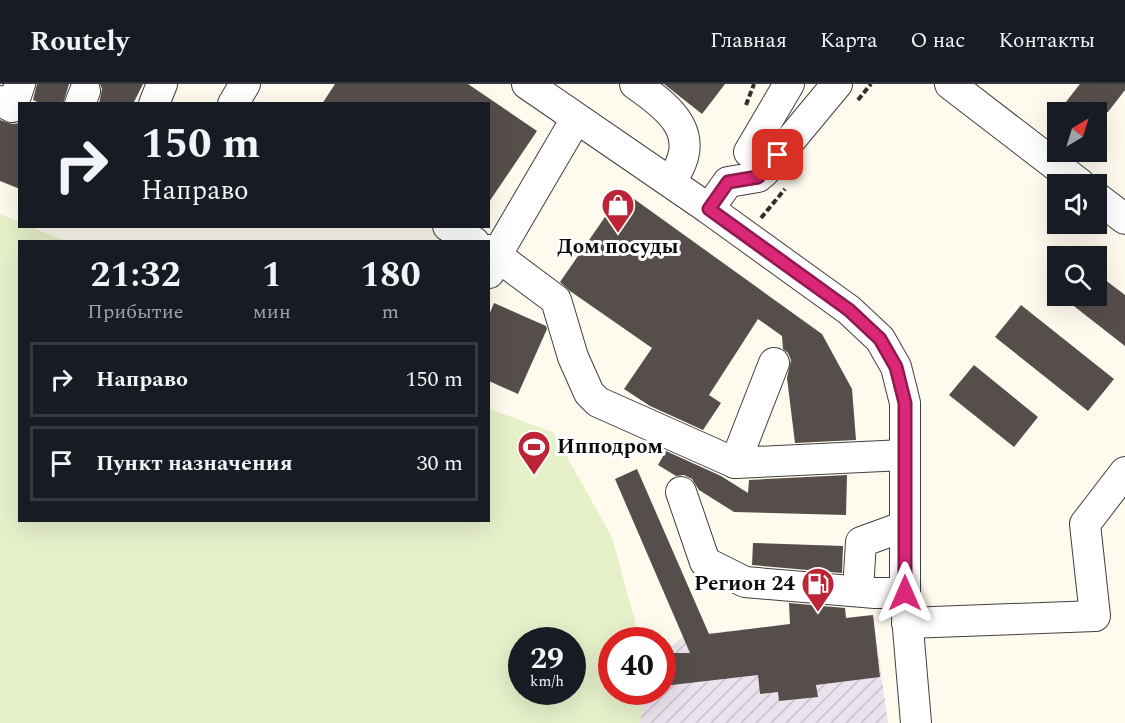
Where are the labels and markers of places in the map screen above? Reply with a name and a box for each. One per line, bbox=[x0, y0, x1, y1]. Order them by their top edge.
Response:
pin bbox=[752, 129, 803, 180]
shop icon: Дом посуды bbox=[600, 187, 636, 234]
place label: Дом посуды bbox=[557, 231, 679, 263]
sports icon: Ипподром bbox=[516, 429, 552, 476]
place label: Ипподром bbox=[557, 431, 664, 463]
fuel station icon: Регион 24 bbox=[800, 566, 836, 613]
place label: Регион 24 bbox=[694, 568, 795, 600]

